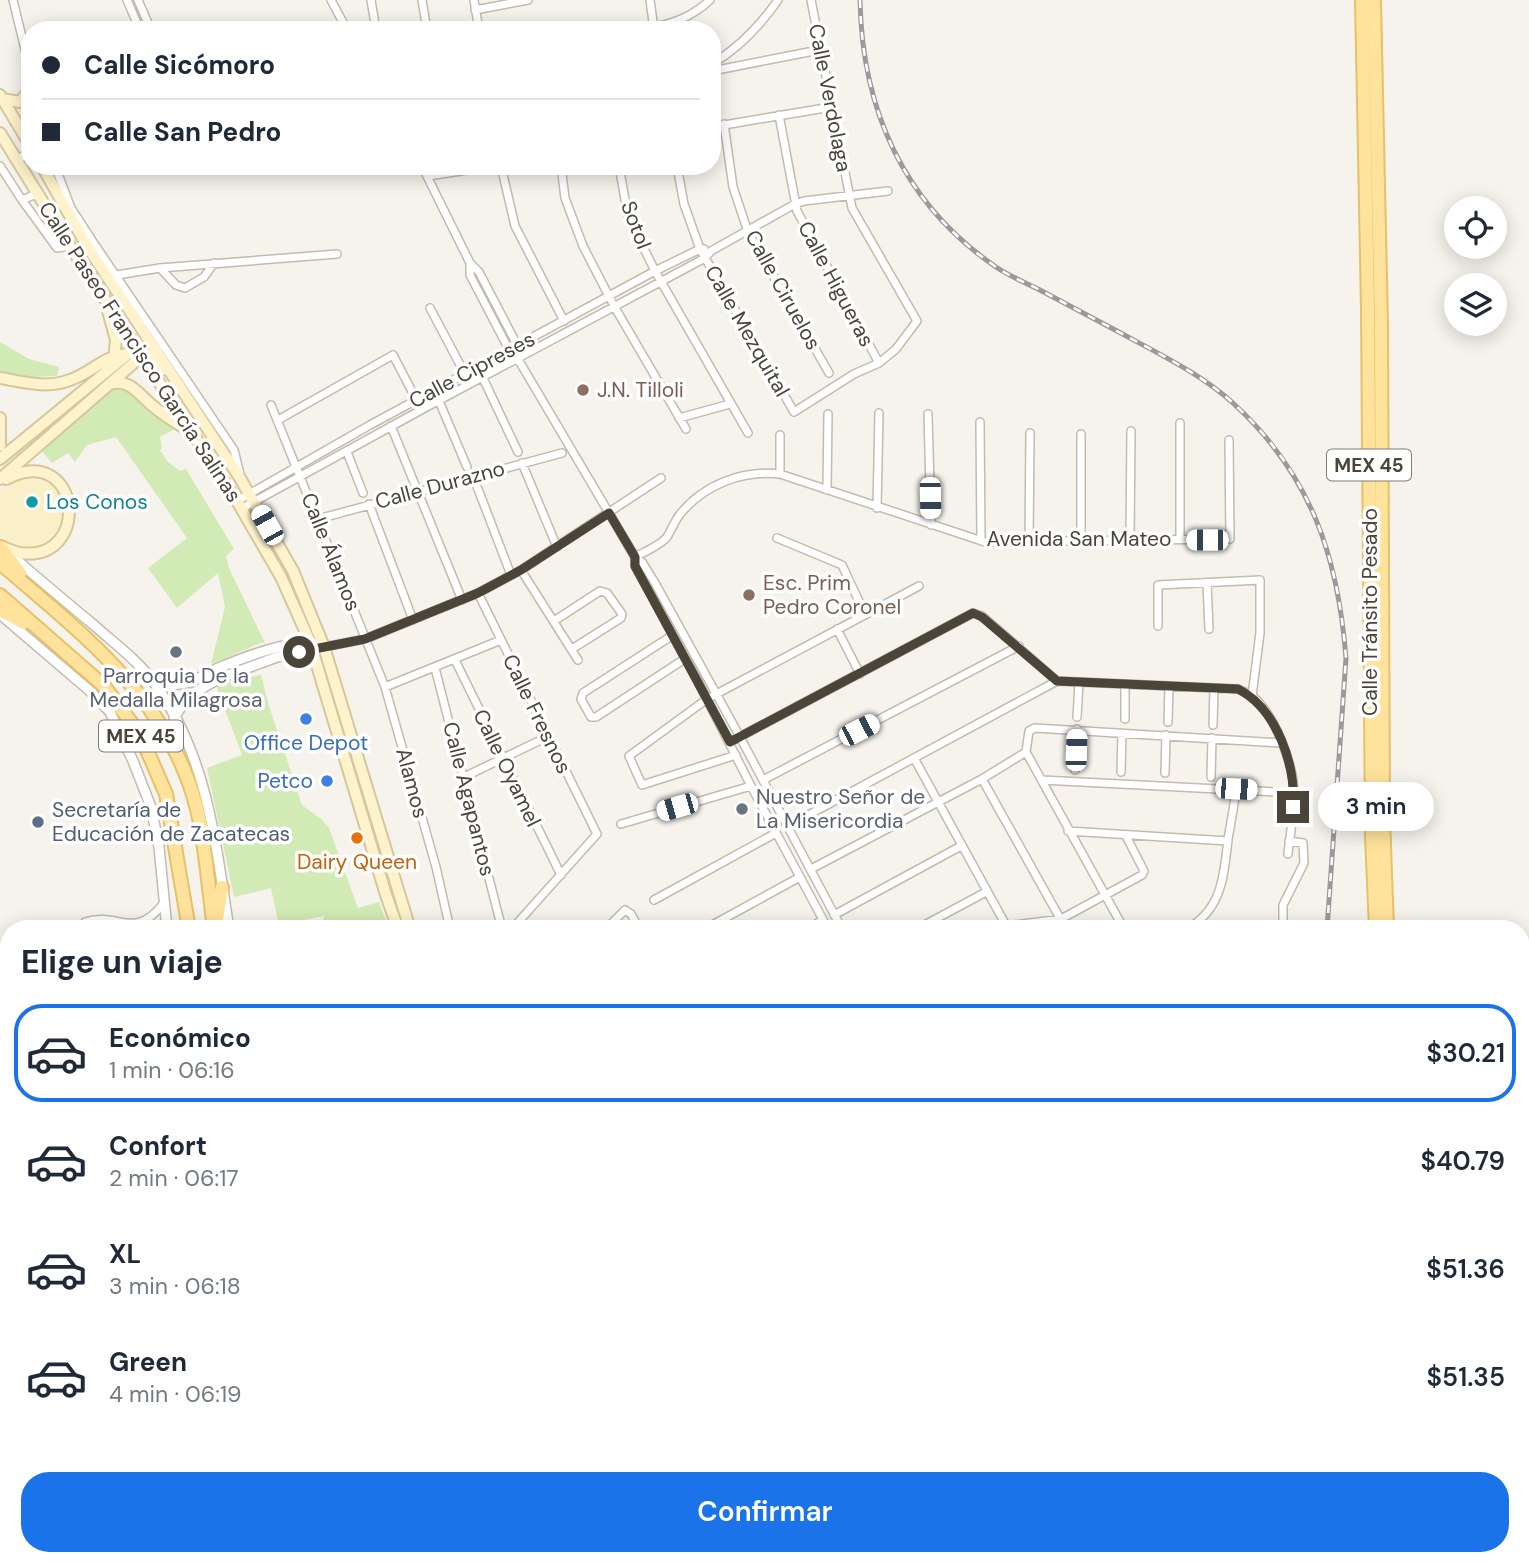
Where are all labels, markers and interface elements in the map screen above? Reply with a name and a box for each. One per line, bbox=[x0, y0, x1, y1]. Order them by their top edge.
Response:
street label: Calle Verdolaga bbox=[802, 22, 858, 174]
text: Calle Sicómoro bbox=[84, 48, 275, 82]
text: Calle San Pedro bbox=[84, 115, 281, 149]
street label: Calle Paseo Francisco García Salinas bbox=[32, 196, 248, 508]
map controls bbox=[1444, 196, 1507, 336]
button: locate bbox=[1444, 196, 1507, 259]
street label: Sotol bbox=[614, 197, 658, 253]
street label: Calle Higueras bbox=[791, 216, 881, 352]
street label: Calle Ciruelos bbox=[739, 225, 827, 355]
street label: Calle Mezquital bbox=[698, 260, 796, 402]
button: layers bbox=[1444, 273, 1507, 336]
street label: Calle Cipreses bbox=[404, 325, 540, 415]
place label: J.N. Tilloli bbox=[597, 376, 684, 404]
marker: J.N. Tilloli bbox=[575, 382, 591, 398]
road number: MEX 45 bbox=[1327, 450, 1411, 480]
street label: Calle Durazno bbox=[372, 454, 508, 516]
car bbox=[920, 477, 941, 519]
place label: Los Conos bbox=[46, 488, 148, 516]
street label: Calle Álamos bbox=[295, 489, 367, 615]
marker: Los Conos bbox=[24, 494, 40, 510]
car bbox=[248, 502, 287, 548]
street label: Calle Tránsito Pesado bbox=[1356, 508, 1384, 716]
street label: Avenida San Mateo bbox=[987, 525, 1171, 553]
car bbox=[1187, 530, 1229, 551]
place label: Esc. Prim Pedro Coronel bbox=[763, 569, 901, 621]
marker: Esc. Prim Pedro Coronel bbox=[741, 587, 757, 603]
route start bbox=[283, 636, 315, 668]
marker: Parroquia De la Medalla Milagrosa bbox=[168, 644, 184, 660]
street label: Calle Fresnos bbox=[496, 650, 578, 778]
place label: Parroquia De la Medalla Milagrosa bbox=[90, 662, 262, 714]
street label: Calle Oyamel bbox=[466, 705, 548, 831]
marker: Office Depot bbox=[298, 711, 314, 727]
car bbox=[836, 711, 883, 749]
street label: Calle Agapantos bbox=[436, 719, 502, 879]
road number: MEX 45 bbox=[99, 720, 183, 751]
place label: Office Depot bbox=[244, 729, 368, 757]
car bbox=[1065, 729, 1088, 771]
street label: Alamos bbox=[389, 745, 435, 821]
place label: Petco bbox=[257, 767, 313, 795]
marker: Petco bbox=[319, 773, 335, 789]
car bbox=[1215, 777, 1258, 801]
callout: 3 min bbox=[1318, 782, 1433, 832]
place label: Nuestro Señor de La Misericordia bbox=[756, 783, 925, 835]
car bbox=[654, 791, 701, 823]
route end bbox=[1277, 791, 1309, 823]
text: 3 min bbox=[1346, 791, 1406, 821]
place label: Secretaría de Educación de Zacatecas bbox=[52, 796, 290, 848]
marker: Nuestro Señor de La Misericordia bbox=[734, 801, 750, 817]
marker: Secretaría de Educación de Zacatecas bbox=[30, 814, 46, 830]
marker: Dairy Queen bbox=[349, 830, 365, 846]
place label: Dairy Queen bbox=[297, 848, 417, 876]
text: Elige un viaje bbox=[21, 941, 223, 983]
text: Económico bbox=[109, 1021, 251, 1055]
icon: car bbox=[25, 1022, 88, 1085]
text: $30.21 bbox=[1427, 1036, 1505, 1070]
text: 1 min · 06:16 bbox=[109, 1055, 235, 1085]
text: Confort bbox=[109, 1129, 207, 1163]
icon: car bbox=[25, 1130, 88, 1193]
text: $40.79 bbox=[1420, 1144, 1505, 1178]
text: 2 min · 06:17 bbox=[109, 1163, 239, 1193]
text: XL bbox=[109, 1237, 141, 1271]
icon: car bbox=[25, 1238, 88, 1301]
text: $51.36 bbox=[1426, 1252, 1505, 1286]
text: 3 min · 06:18 bbox=[109, 1271, 241, 1301]
text: Green bbox=[109, 1345, 187, 1379]
icon: car bbox=[25, 1346, 88, 1409]
text: $51.35 bbox=[1427, 1360, 1505, 1394]
text: 4 min · 06:19 bbox=[109, 1379, 242, 1409]
button: Confirmar bbox=[21, 1472, 1509, 1552]

